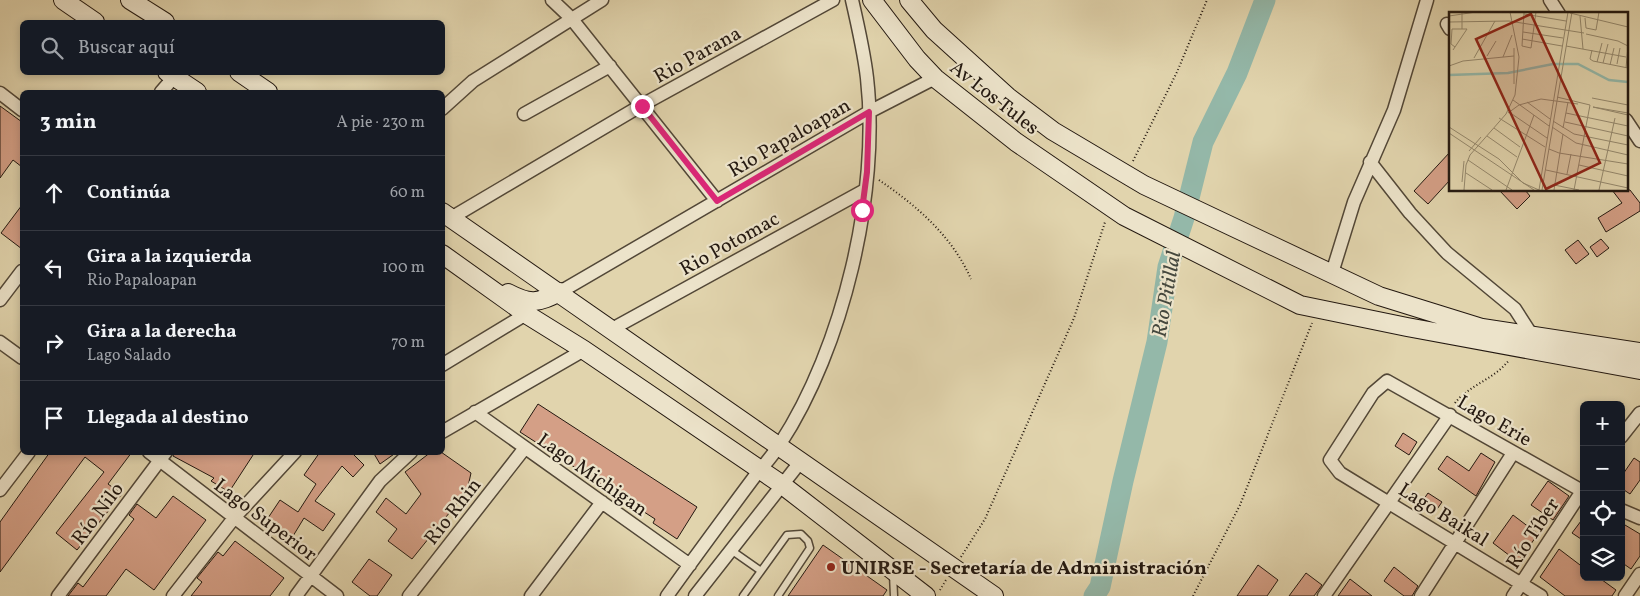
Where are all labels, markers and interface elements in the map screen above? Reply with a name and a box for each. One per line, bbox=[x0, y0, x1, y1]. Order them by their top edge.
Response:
inset map bbox=[1449, 12, 1628, 191]
search box bbox=[20, 20, 445, 75]
street label: Rio Parana bbox=[649, 20, 747, 91]
icon: search bbox=[38, 34, 66, 62]
text: Buscar aquí bbox=[78, 35, 175, 61]
street label: Av Los Tules bbox=[943, 55, 1044, 142]
street label: Rio Papaloapan bbox=[724, 92, 856, 185]
route end bbox=[631, 95, 654, 118]
text: 3 min bbox=[40, 108, 96, 137]
text: A pie · 230 m bbox=[336, 112, 425, 134]
icon: ahead bbox=[40, 179, 68, 207]
text: Continúa bbox=[87, 180, 170, 206]
text: 60 m bbox=[390, 182, 425, 204]
route start bbox=[851, 199, 874, 222]
street label: Rio Potomac bbox=[675, 206, 785, 284]
text: Gira a la izquierda bbox=[87, 244, 252, 270]
water label: Rio Pitillal bbox=[1146, 249, 1189, 340]
icon: left bbox=[40, 254, 68, 282]
text: 100 m bbox=[382, 257, 425, 279]
text: Rio Papaloapan bbox=[87, 270, 197, 292]
text: Gira a la derecha bbox=[87, 319, 237, 345]
icon: right bbox=[40, 329, 68, 357]
text: 70 m bbox=[391, 332, 425, 354]
text: Lago Salado bbox=[87, 345, 171, 367]
street label: Lago Erie bbox=[1452, 389, 1536, 454]
map controls bbox=[1580, 401, 1625, 581]
button: + bbox=[1580, 401, 1625, 446]
icon: arrive bbox=[40, 404, 68, 432]
text: Llegada al destino bbox=[87, 405, 249, 431]
street label: Lago Michigan bbox=[531, 427, 653, 524]
button: − bbox=[1580, 446, 1625, 491]
street label: Lago Superior bbox=[207, 472, 322, 569]
street label: Rio Rhin bbox=[419, 473, 489, 552]
street label: Río Nilo bbox=[66, 477, 131, 551]
street label: Lago Baikal bbox=[1393, 477, 1493, 554]
button: locate bbox=[1580, 491, 1625, 536]
street label: Río Tíber bbox=[1500, 493, 1567, 575]
button: layers bbox=[1580, 536, 1625, 581]
place label: UNIRSE - Secretaría de Administración bbox=[841, 555, 1207, 583]
marker: UNIRSE - Secretaría de Administración bbox=[825, 561, 837, 573]

